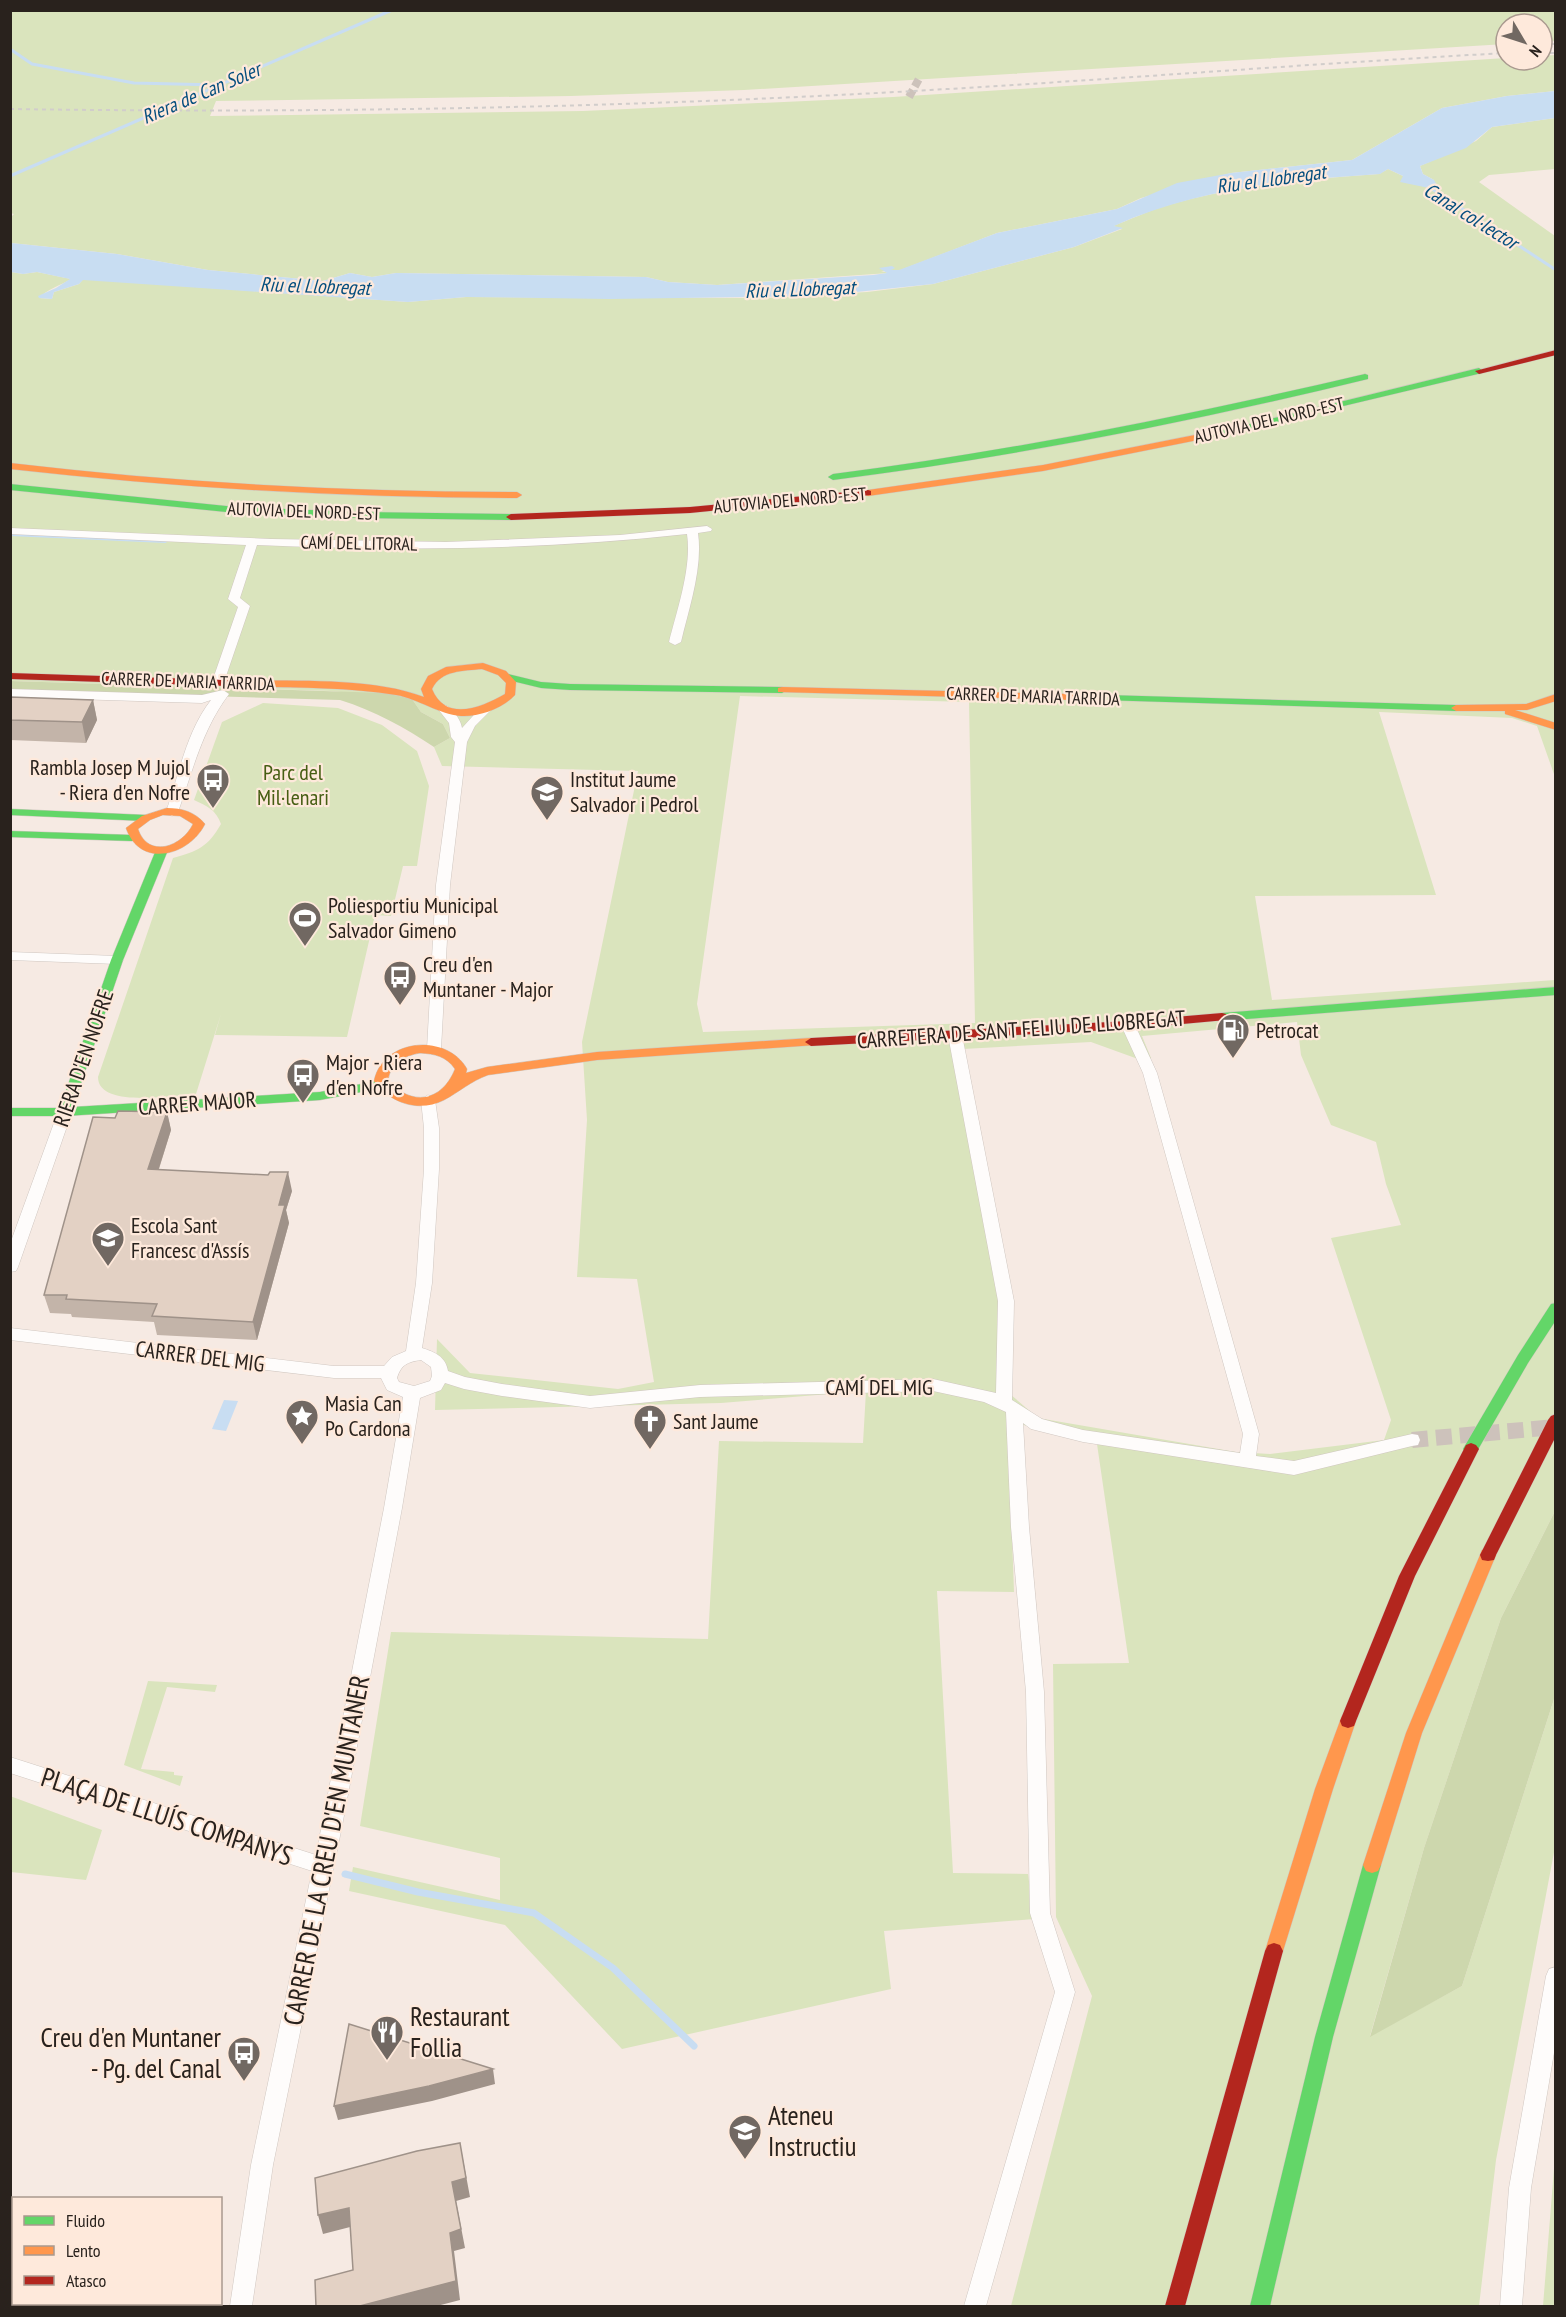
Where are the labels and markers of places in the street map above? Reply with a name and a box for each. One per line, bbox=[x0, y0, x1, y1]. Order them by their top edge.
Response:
place label: Rambla Josep M Jujol - Riera d'en Nofre bbox=[30, 753, 191, 806]
bus stop icon: Rambla Josep M Jujol - Riera d'en Nofre bbox=[195, 762, 231, 809]
place label: Institut Jaume Salvador i Pedrol bbox=[570, 765, 699, 818]
school or university icon: Institut Jaume Salvador i Pedrol bbox=[529, 774, 565, 821]
place label: Poliesportiu Municipal Salvador Gimeno bbox=[328, 891, 499, 944]
sports icon: Poliesportiu Municipal Salvador Gimeno bbox=[287, 900, 323, 947]
place label: Creu d'en Muntaner - Major bbox=[423, 950, 553, 1003]
bus stop icon: Creu d'en Muntaner - Major bbox=[382, 959, 418, 1006]
fuel station icon: Petrocat bbox=[1215, 1012, 1251, 1059]
place label: Petrocat bbox=[1256, 1016, 1319, 1044]
place label: Major - Riera d'en Nofre bbox=[326, 1048, 422, 1101]
bus stop icon: Major - Riera d'en Nofre bbox=[285, 1057, 321, 1104]
place label: Escola Sant Francesc d'Assís bbox=[131, 1211, 249, 1264]
school or university icon: Escola Sant Francesc d'Assís bbox=[90, 1220, 126, 1267]
place label: Masia Can Po Cardona bbox=[325, 1389, 411, 1442]
place icon: Masia Can Po Cardona bbox=[284, 1398, 320, 1445]
church icon: Sant Jaume bbox=[632, 1403, 668, 1450]
place label: Sant Jaume bbox=[673, 1407, 759, 1435]
place label: Restaurant Follia bbox=[410, 1999, 510, 2064]
restaurant icon: Restaurant Follia bbox=[369, 2014, 405, 2061]
place label: Creu d'en Muntaner - Pg. del Canal bbox=[41, 2020, 222, 2085]
bus stop icon: Creu d'en Muntaner - Pg. del Canal bbox=[226, 2035, 262, 2082]
place label: Ateneu Instructiu bbox=[768, 2098, 856, 2163]
school or university icon: Ateneu Instructiu bbox=[727, 2113, 763, 2160]

